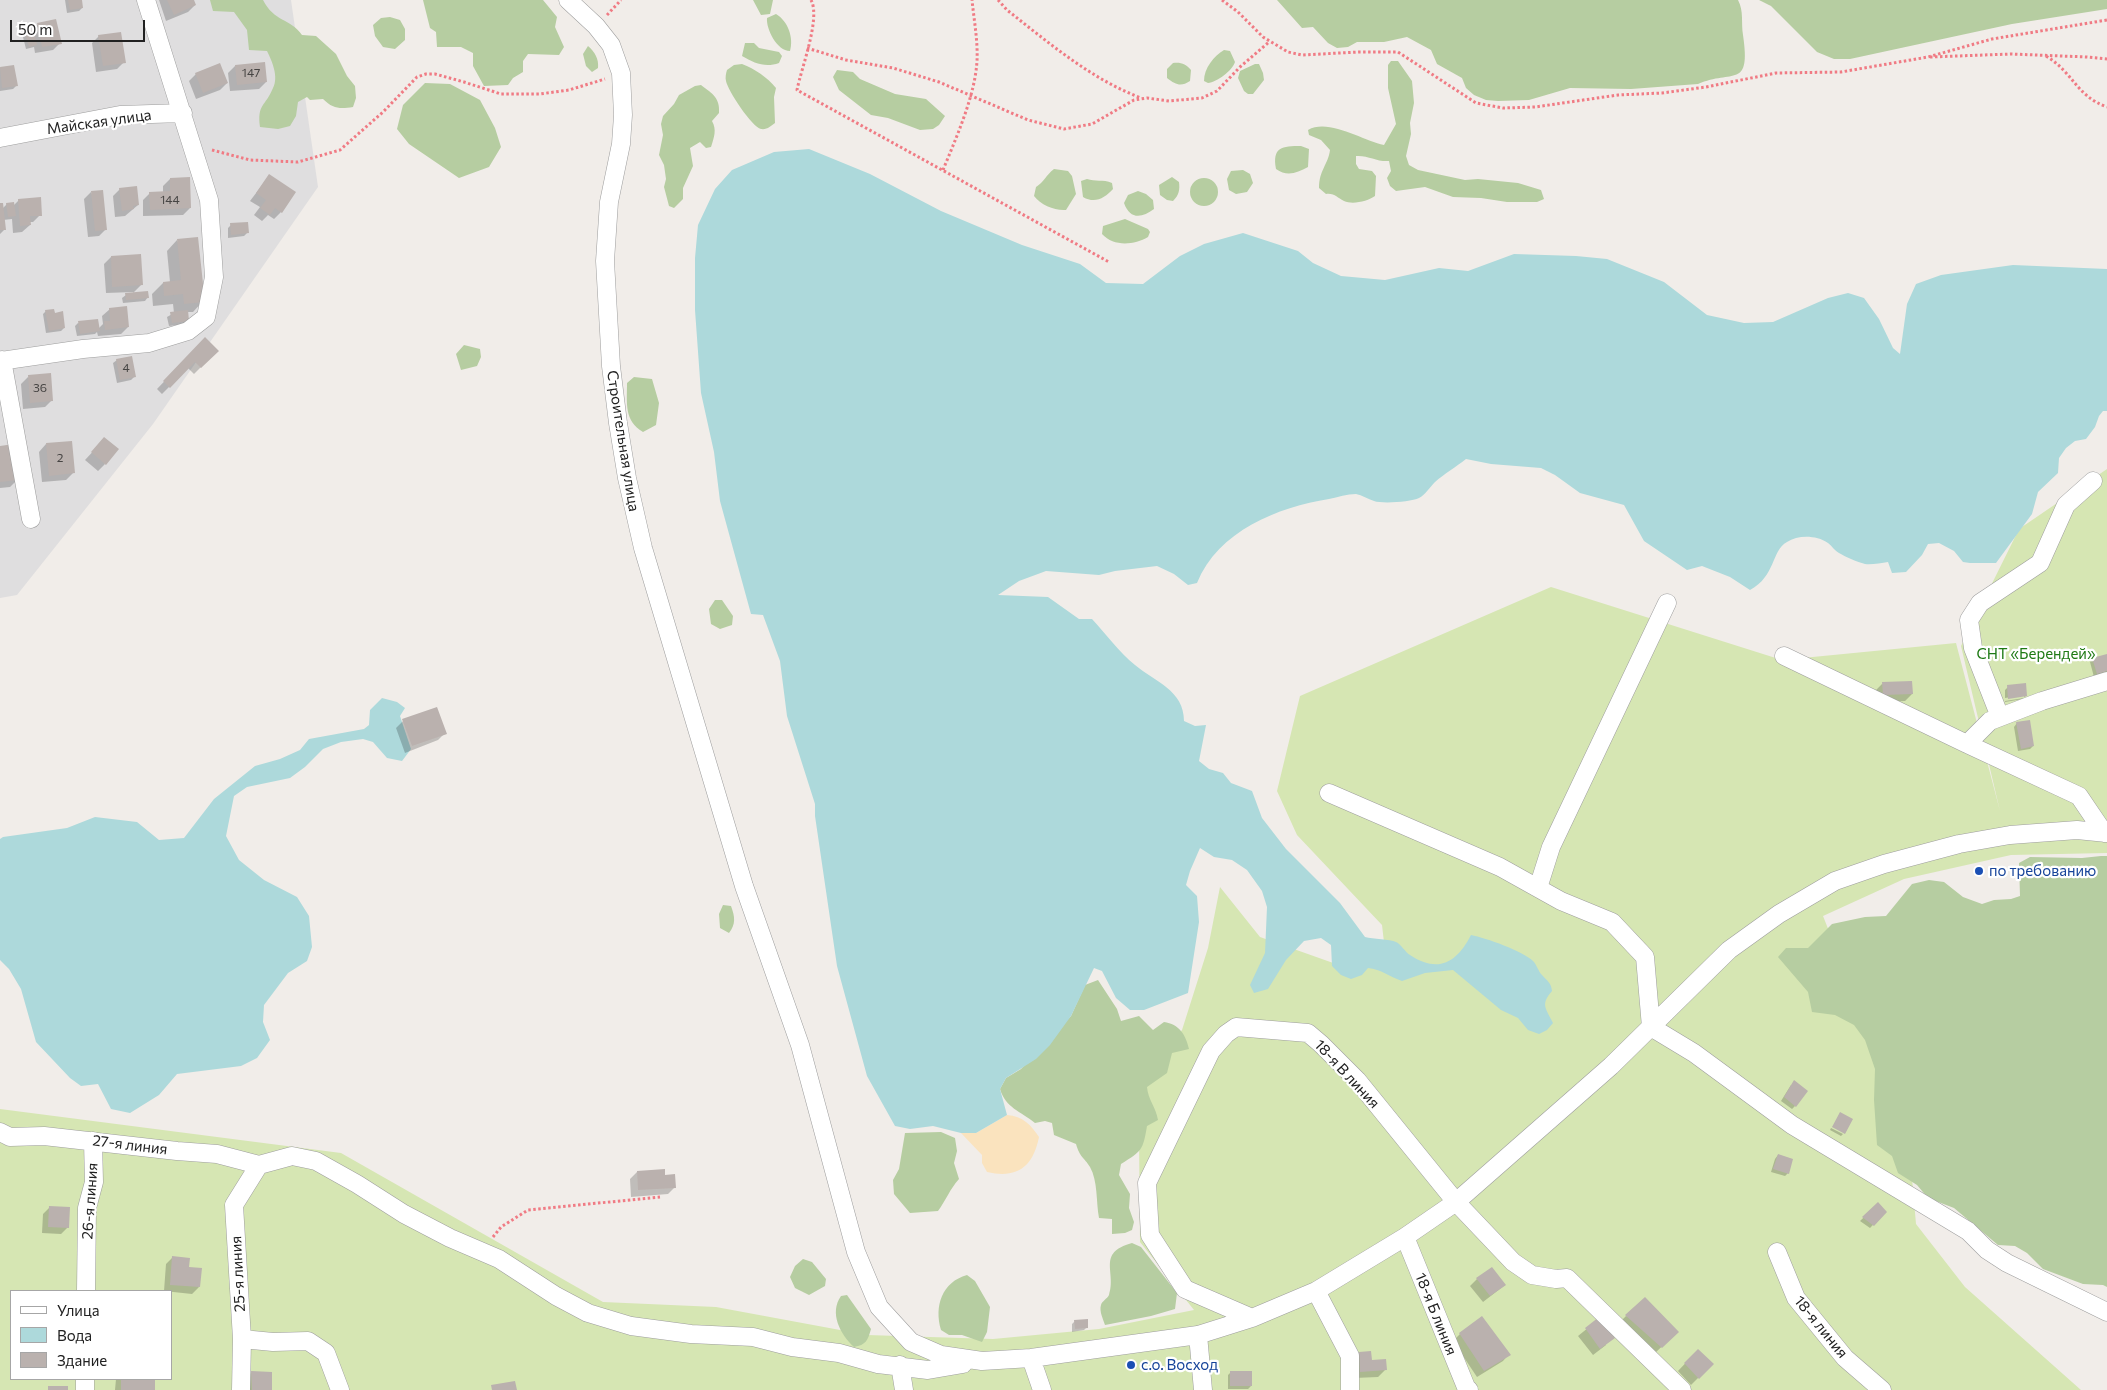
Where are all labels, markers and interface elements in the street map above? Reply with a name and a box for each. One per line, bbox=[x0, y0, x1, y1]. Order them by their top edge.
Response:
scale bar bbox=[12, 10, 148, 42]
text: 50 m bbox=[18, 20, 52, 38]
house number: 147 bbox=[242, 66, 260, 80]
street label: Майская улица bbox=[45, 106, 153, 138]
house number: 144 bbox=[160, 193, 180, 207]
house number: 4 bbox=[122, 361, 130, 375]
street label: Строительная улица bbox=[603, 369, 643, 513]
house number: 36 bbox=[33, 381, 47, 395]
house number: 2 bbox=[57, 451, 63, 465]
park label: СНТ «Берендей» bbox=[1977, 645, 2095, 663]
place label: по требованию bbox=[1989, 862, 2096, 880]
marker: по требованию bbox=[1973, 865, 1985, 877]
street label: 18-я В линия bbox=[1311, 1036, 1383, 1112]
street label: 27-я линия bbox=[91, 1131, 169, 1159]
street label: 26-я линия bbox=[78, 1162, 102, 1240]
street label: 25-я линия bbox=[227, 1235, 249, 1313]
street label: 18-я Б линия bbox=[1411, 1270, 1461, 1358]
legend bbox=[10, 1290, 172, 1380]
street label: 18-я линия bbox=[1790, 1292, 1852, 1362]
text: Улица bbox=[57, 1301, 99, 1319]
text: Вода bbox=[57, 1326, 92, 1344]
text: Здание bbox=[57, 1351, 107, 1369]
place label: с.о. Восход bbox=[1141, 1356, 1218, 1374]
marker: с.о. Восход bbox=[1125, 1359, 1137, 1371]

